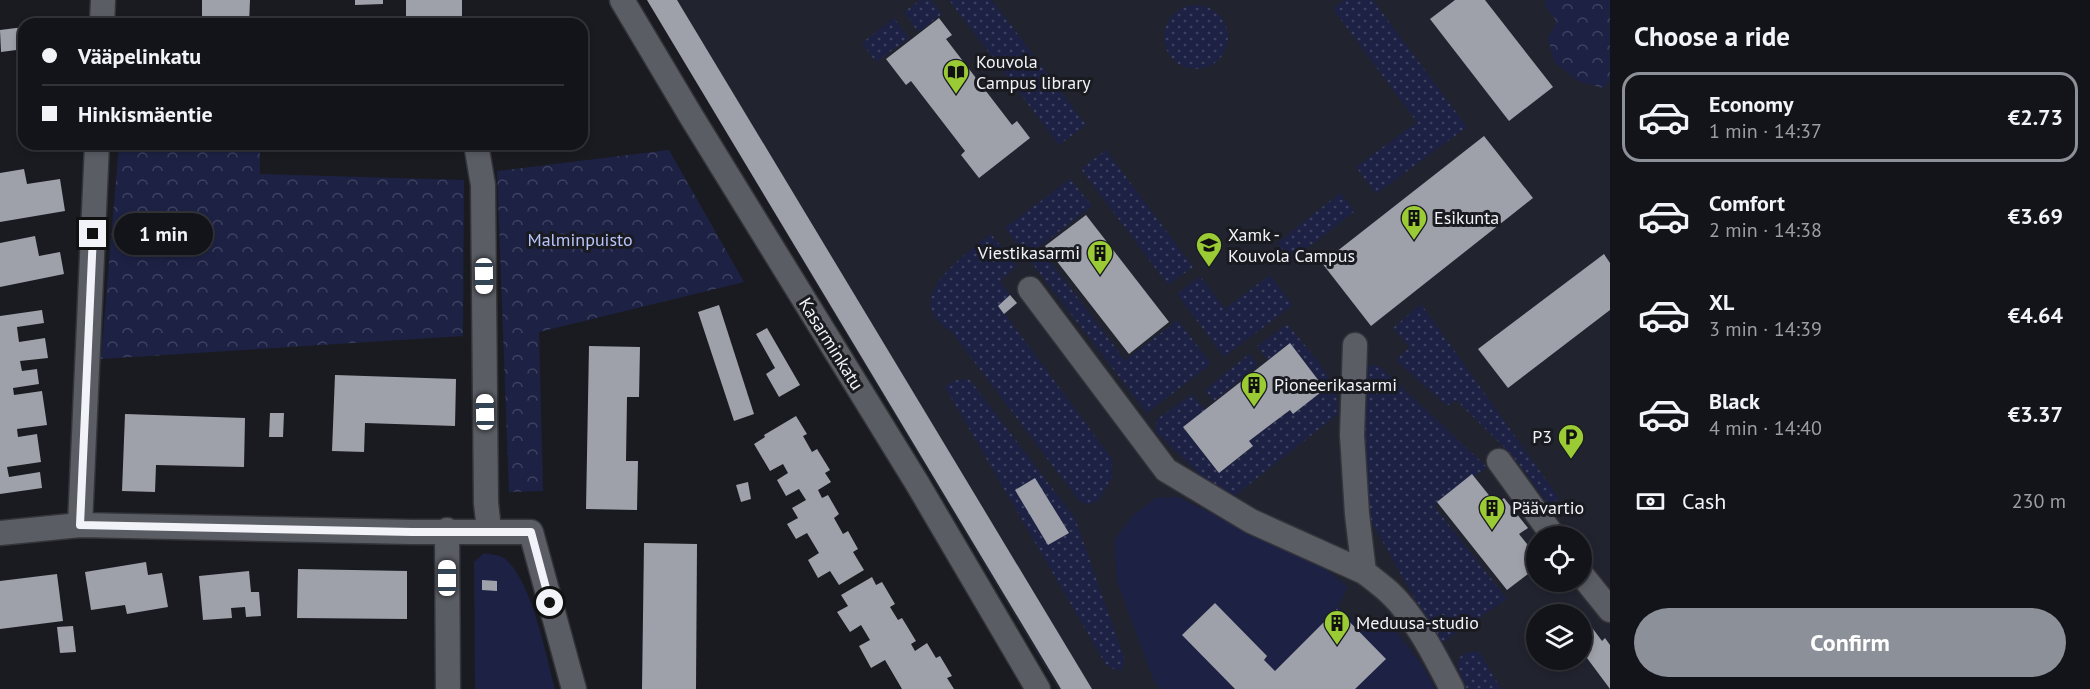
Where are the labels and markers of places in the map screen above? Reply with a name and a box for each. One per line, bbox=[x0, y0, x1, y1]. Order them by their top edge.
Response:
place label: Kouvola Campus library bbox=[976, 50, 1091, 94]
library icon: Kouvola Campus library bbox=[941, 57, 971, 95]
building icon: Esikunta bbox=[1399, 203, 1429, 241]
place label: Esikunta bbox=[1434, 206, 1499, 229]
place label: Xamk - Kouvola Campus bbox=[1228, 223, 1355, 267]
school or university icon: Xamk - Kouvola Campus bbox=[1194, 230, 1224, 268]
building icon: Viestikasarmi bbox=[1085, 238, 1115, 276]
place label: Viestikasarmi bbox=[977, 241, 1080, 264]
building icon: Pioneerikasarmi bbox=[1239, 370, 1269, 408]
place label: Pioneerikasarmi bbox=[1274, 373, 1397, 396]
parking icon: P3 bbox=[1556, 422, 1586, 460]
place label: P3 bbox=[1532, 425, 1552, 448]
building icon: Päävartio bbox=[1477, 493, 1507, 531]
place label: Päävartio bbox=[1512, 496, 1584, 519]
building icon: Meduusa-studio bbox=[1322, 608, 1352, 646]
place label: Meduusa-studio bbox=[1356, 611, 1479, 634]

